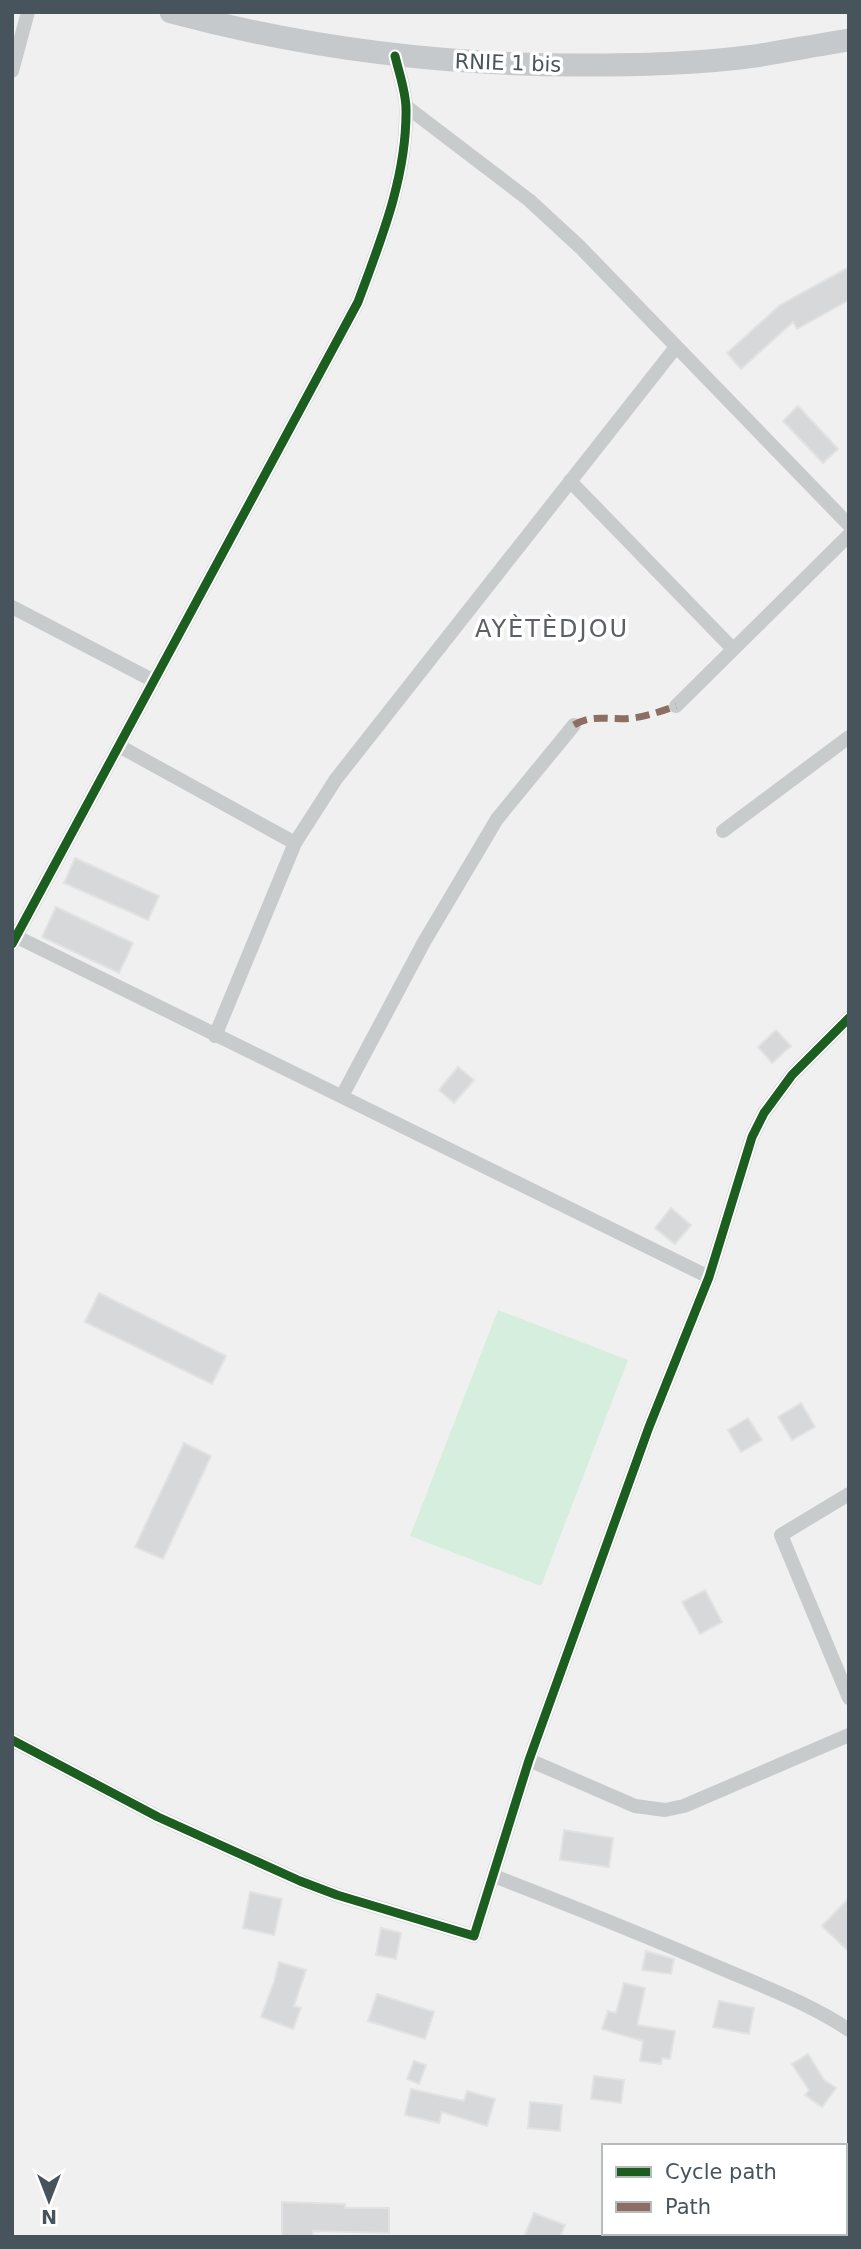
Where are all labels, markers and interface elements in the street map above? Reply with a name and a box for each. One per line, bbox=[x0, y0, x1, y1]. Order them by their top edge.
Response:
street label: RNIE 1 bis bbox=[454, 49, 562, 77]
district label: AYÈTÈDJOU bbox=[475, 614, 629, 643]
legend bbox=[602, 2144, 847, 2235]
text: Cycle path bbox=[665, 2160, 777, 2184]
north arrow bbox=[14, 2165, 84, 2235]
text: Path bbox=[665, 2195, 711, 2219]
text: N bbox=[41, 2206, 57, 2228]

